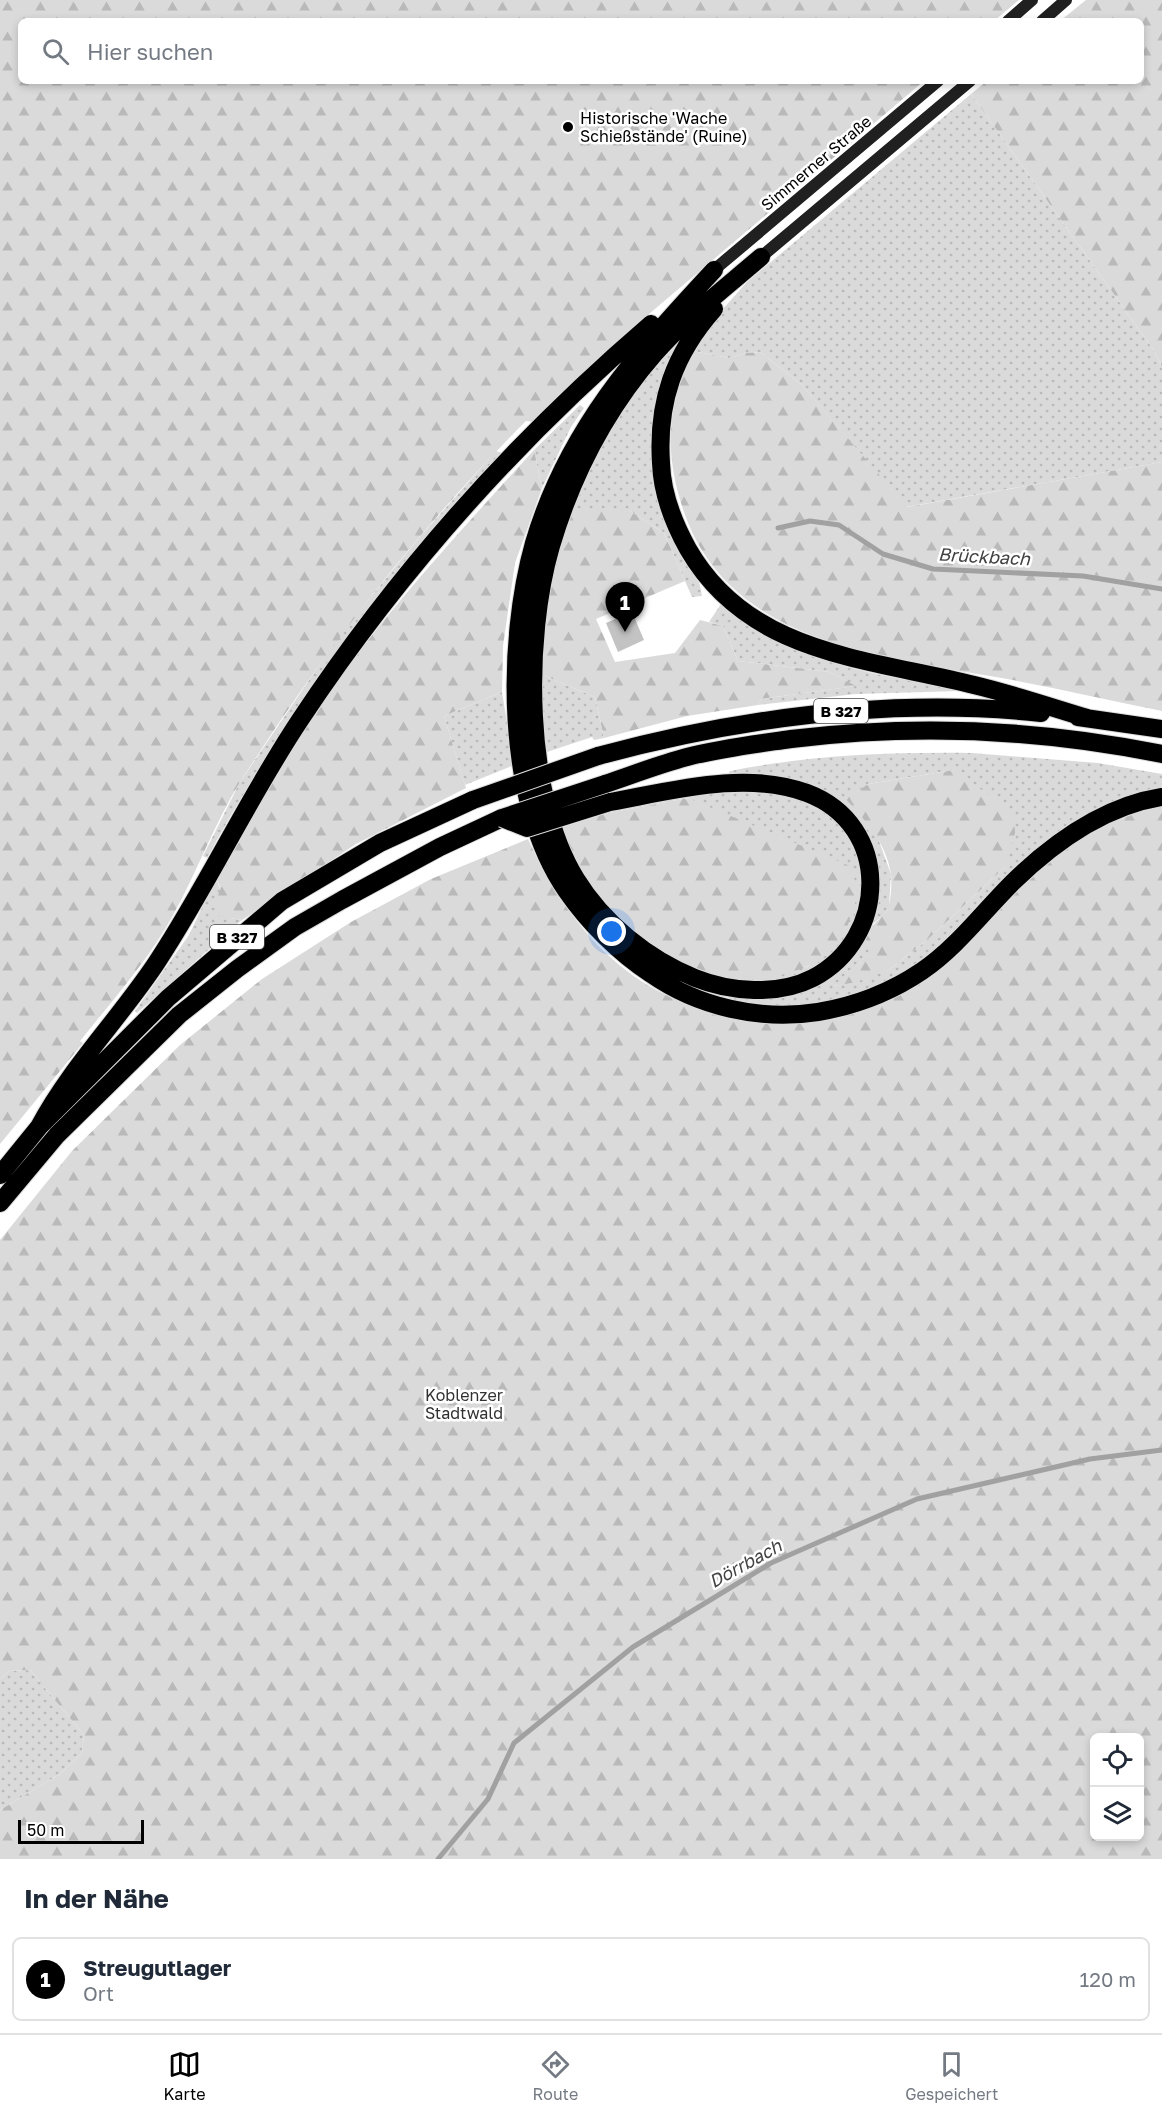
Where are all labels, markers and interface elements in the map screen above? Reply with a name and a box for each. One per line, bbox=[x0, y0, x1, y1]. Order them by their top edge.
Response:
search box bbox=[18, 18, 1144, 84]
icon: search bbox=[39, 35, 72, 68]
text: Hier suchen bbox=[87, 38, 213, 65]
place label: Historische 'Wache Schießstände' (Ruine) bbox=[580, 108, 748, 146]
street label: Simmerner Straße bbox=[757, 111, 875, 215]
marker: Historische 'Wache Schießstände' (Ruine) bbox=[561, 120, 575, 134]
water label: Brückbach bbox=[937, 543, 1031, 569]
pin: 1 bbox=[606, 582, 644, 632]
road number: B 327 bbox=[814, 699, 868, 723]
your location bbox=[597, 917, 626, 946]
road number: B 327 bbox=[210, 925, 264, 949]
park label: Koblenzer Stadtwald bbox=[425, 1385, 503, 1423]
water label: Dörrbach bbox=[705, 1534, 786, 1592]
map controls bbox=[1090, 1733, 1144, 1841]
button: locate bbox=[1090, 1733, 1144, 1787]
button: layers bbox=[1090, 1787, 1144, 1841]
scale bar bbox=[18, 1817, 144, 1844]
text: 50 m bbox=[27, 1820, 64, 1840]
text: In der Nähe bbox=[24, 1883, 169, 1914]
text: Streugutlager bbox=[83, 1954, 231, 1981]
text: 1 bbox=[40, 1967, 51, 1991]
text: 120 m bbox=[1080, 1967, 1136, 1991]
text: Ort bbox=[83, 1981, 114, 2005]
tab: Karte bbox=[163, 2048, 206, 2104]
tab: Route bbox=[533, 2048, 578, 2104]
tab: Gespeichert bbox=[905, 2048, 998, 2104]

